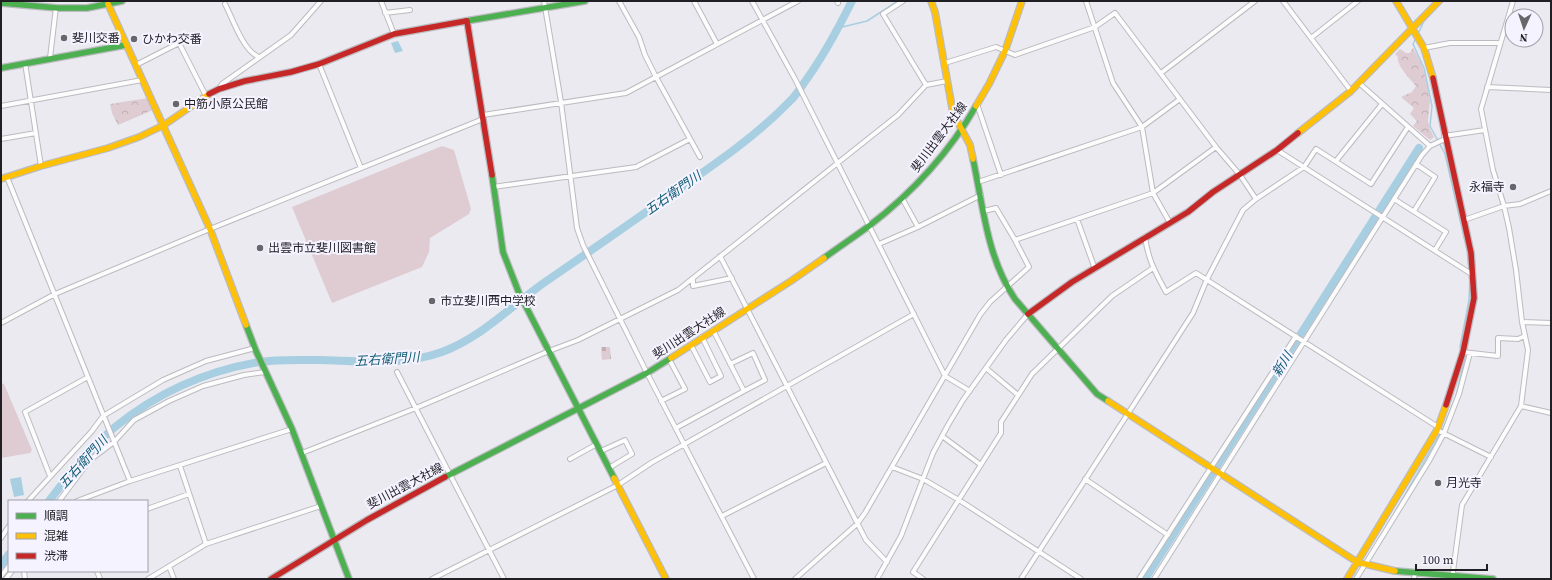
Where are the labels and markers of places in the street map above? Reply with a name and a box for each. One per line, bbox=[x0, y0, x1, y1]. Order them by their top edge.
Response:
place label: 斐川交番 bbox=[72, 30, 120, 46]
place label: ひかわ交番 bbox=[142, 31, 202, 47]
marker: 斐川交番 bbox=[59, 33, 69, 43]
marker: ひかわ交番 bbox=[129, 34, 139, 44]
place label: 中筋小原公民館 bbox=[184, 96, 268, 112]
marker: 中筋小原公民館 bbox=[171, 99, 181, 109]
place label: 永福寺 bbox=[1469, 179, 1505, 195]
marker: 永福寺 bbox=[1508, 182, 1518, 192]
place label: 出雲市立斐川図書館 bbox=[268, 240, 376, 256]
marker: 出雲市立斐川図書館 bbox=[255, 243, 265, 253]
place label: 市立斐川西中学校 bbox=[440, 293, 536, 309]
marker: 市立斐川西中学校 bbox=[427, 296, 437, 306]
place label: 月光寺 bbox=[1446, 475, 1482, 491]
marker: 月光寺 bbox=[1433, 478, 1443, 488]

